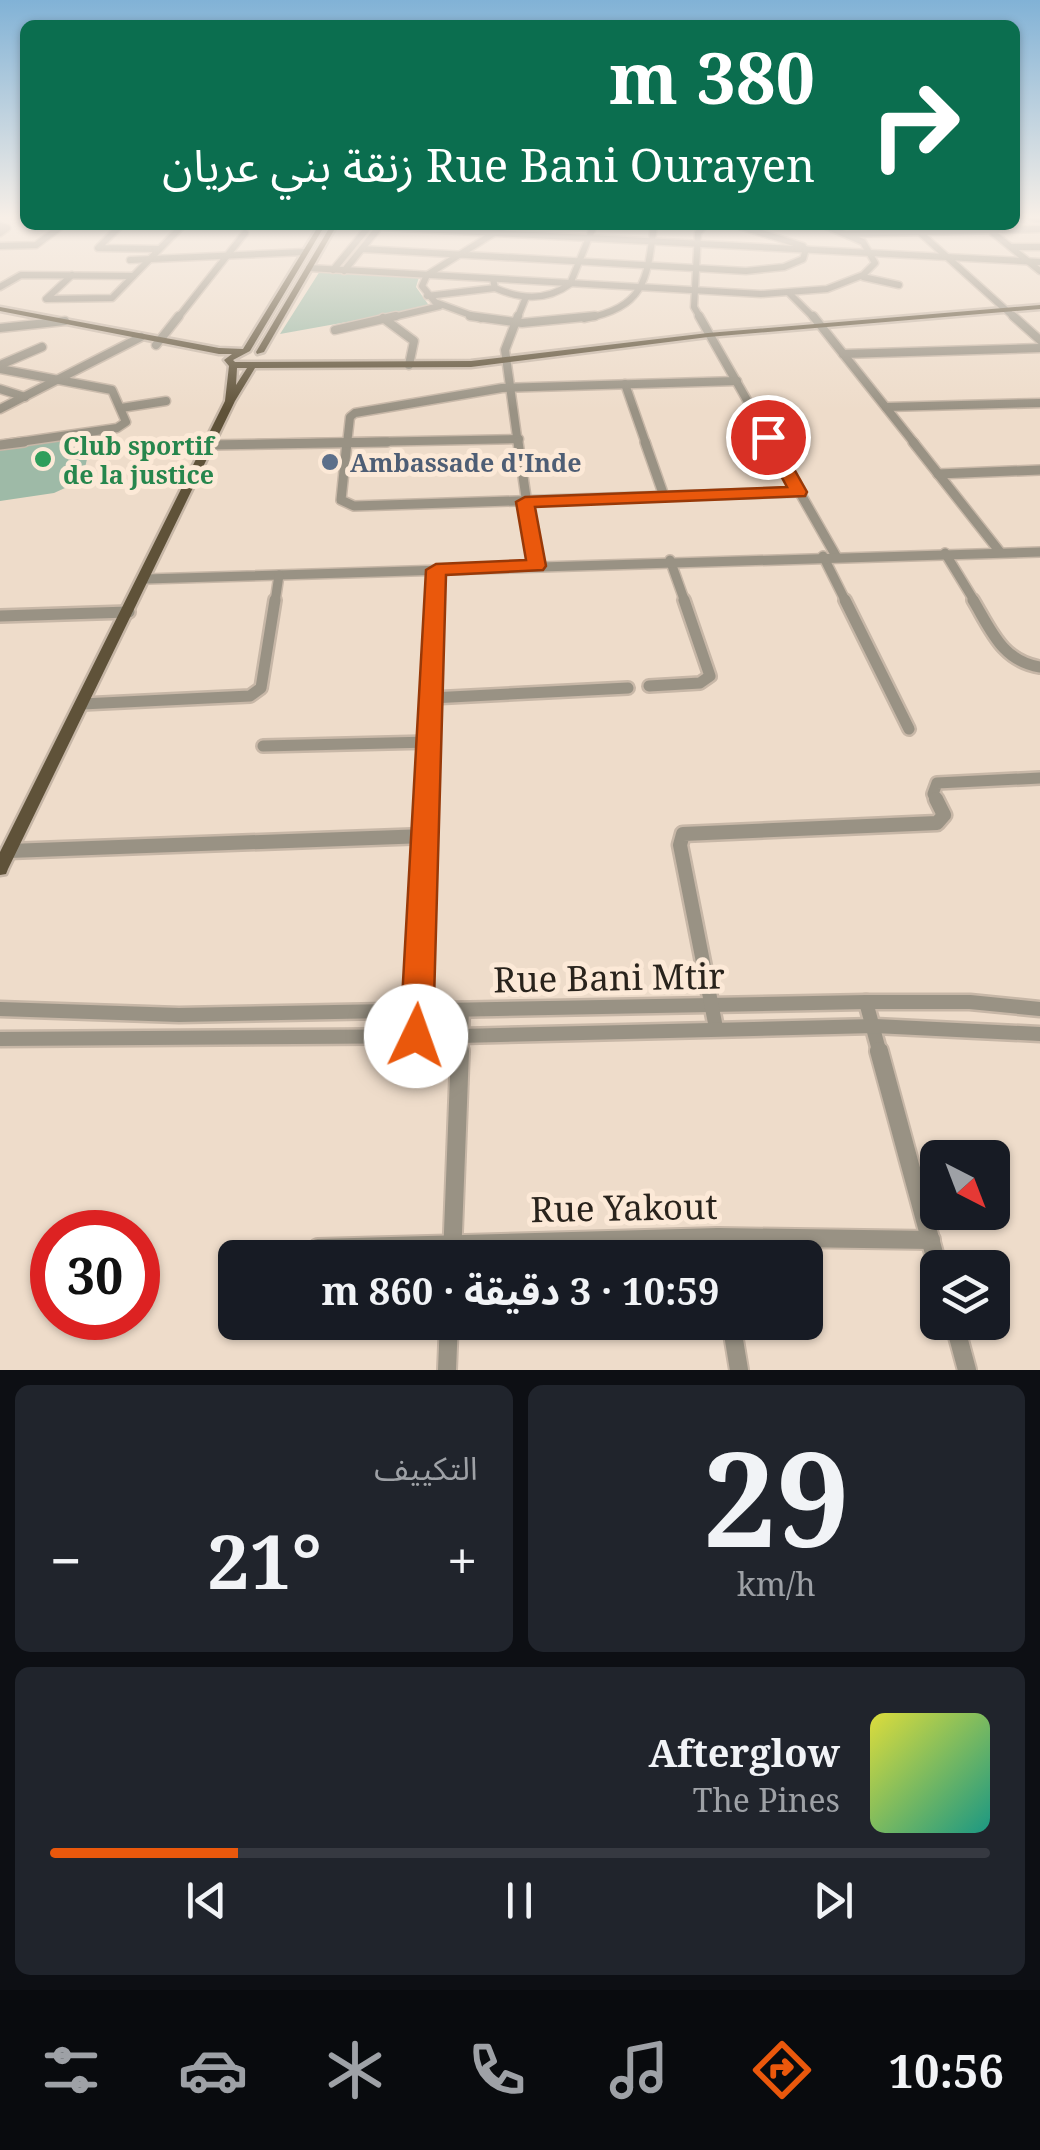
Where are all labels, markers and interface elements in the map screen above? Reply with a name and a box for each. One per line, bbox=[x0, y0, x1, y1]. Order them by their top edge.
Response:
text: 380 m bbox=[609, 29, 815, 125]
icon: right bbox=[850, 60, 980, 190]
text: Rue Bani Ourayen زنقة بني عريان bbox=[162, 134, 815, 195]
pin bbox=[726, 395, 811, 480]
icon: arrive bbox=[741, 410, 796, 465]
place label: Club sportif de la justice bbox=[63, 428, 215, 491]
place label: Ambassade d'Inde bbox=[350, 445, 581, 479]
marker: Club sportif de la justice bbox=[32, 448, 54, 470]
marker: Ambassade d'Inde bbox=[319, 451, 341, 473]
street label: Rue Bani Mtir bbox=[493, 951, 725, 1003]
position arrow bbox=[364, 984, 468, 1088]
north arrow bbox=[920, 1140, 1010, 1230]
map controls bbox=[920, 1140, 1010, 1340]
street label: Rue Yakout bbox=[530, 1182, 718, 1232]
speed limit sign: 30 bbox=[30, 1210, 160, 1340]
button: layers bbox=[920, 1250, 1010, 1340]
text: 10:59 · 3 دقيقة · 860 m bbox=[321, 1264, 720, 1316]
text: 29 bbox=[703, 1408, 850, 1585]
text: التكييف bbox=[374, 1446, 478, 1489]
text: 21° bbox=[207, 1509, 322, 1611]
text: − bbox=[50, 1522, 82, 1597]
text: + bbox=[447, 1522, 478, 1597]
text: km/h bbox=[737, 1562, 816, 1605]
text: Afterglow bbox=[648, 1726, 840, 1778]
text: The Pines bbox=[693, 1778, 840, 1821]
icon: previous bbox=[179, 1873, 234, 1928]
icon: pause bbox=[492, 1873, 547, 1928]
icon: next bbox=[806, 1873, 861, 1928]
icon: filters bbox=[36, 2035, 106, 2105]
icon: car bbox=[178, 2035, 248, 2105]
icon: climate bbox=[320, 2035, 390, 2105]
icon: phone bbox=[462, 2035, 532, 2105]
icon: music bbox=[604, 2035, 674, 2105]
icon: directions bbox=[747, 2035, 817, 2105]
text: 10:56 bbox=[889, 2040, 1004, 2101]

